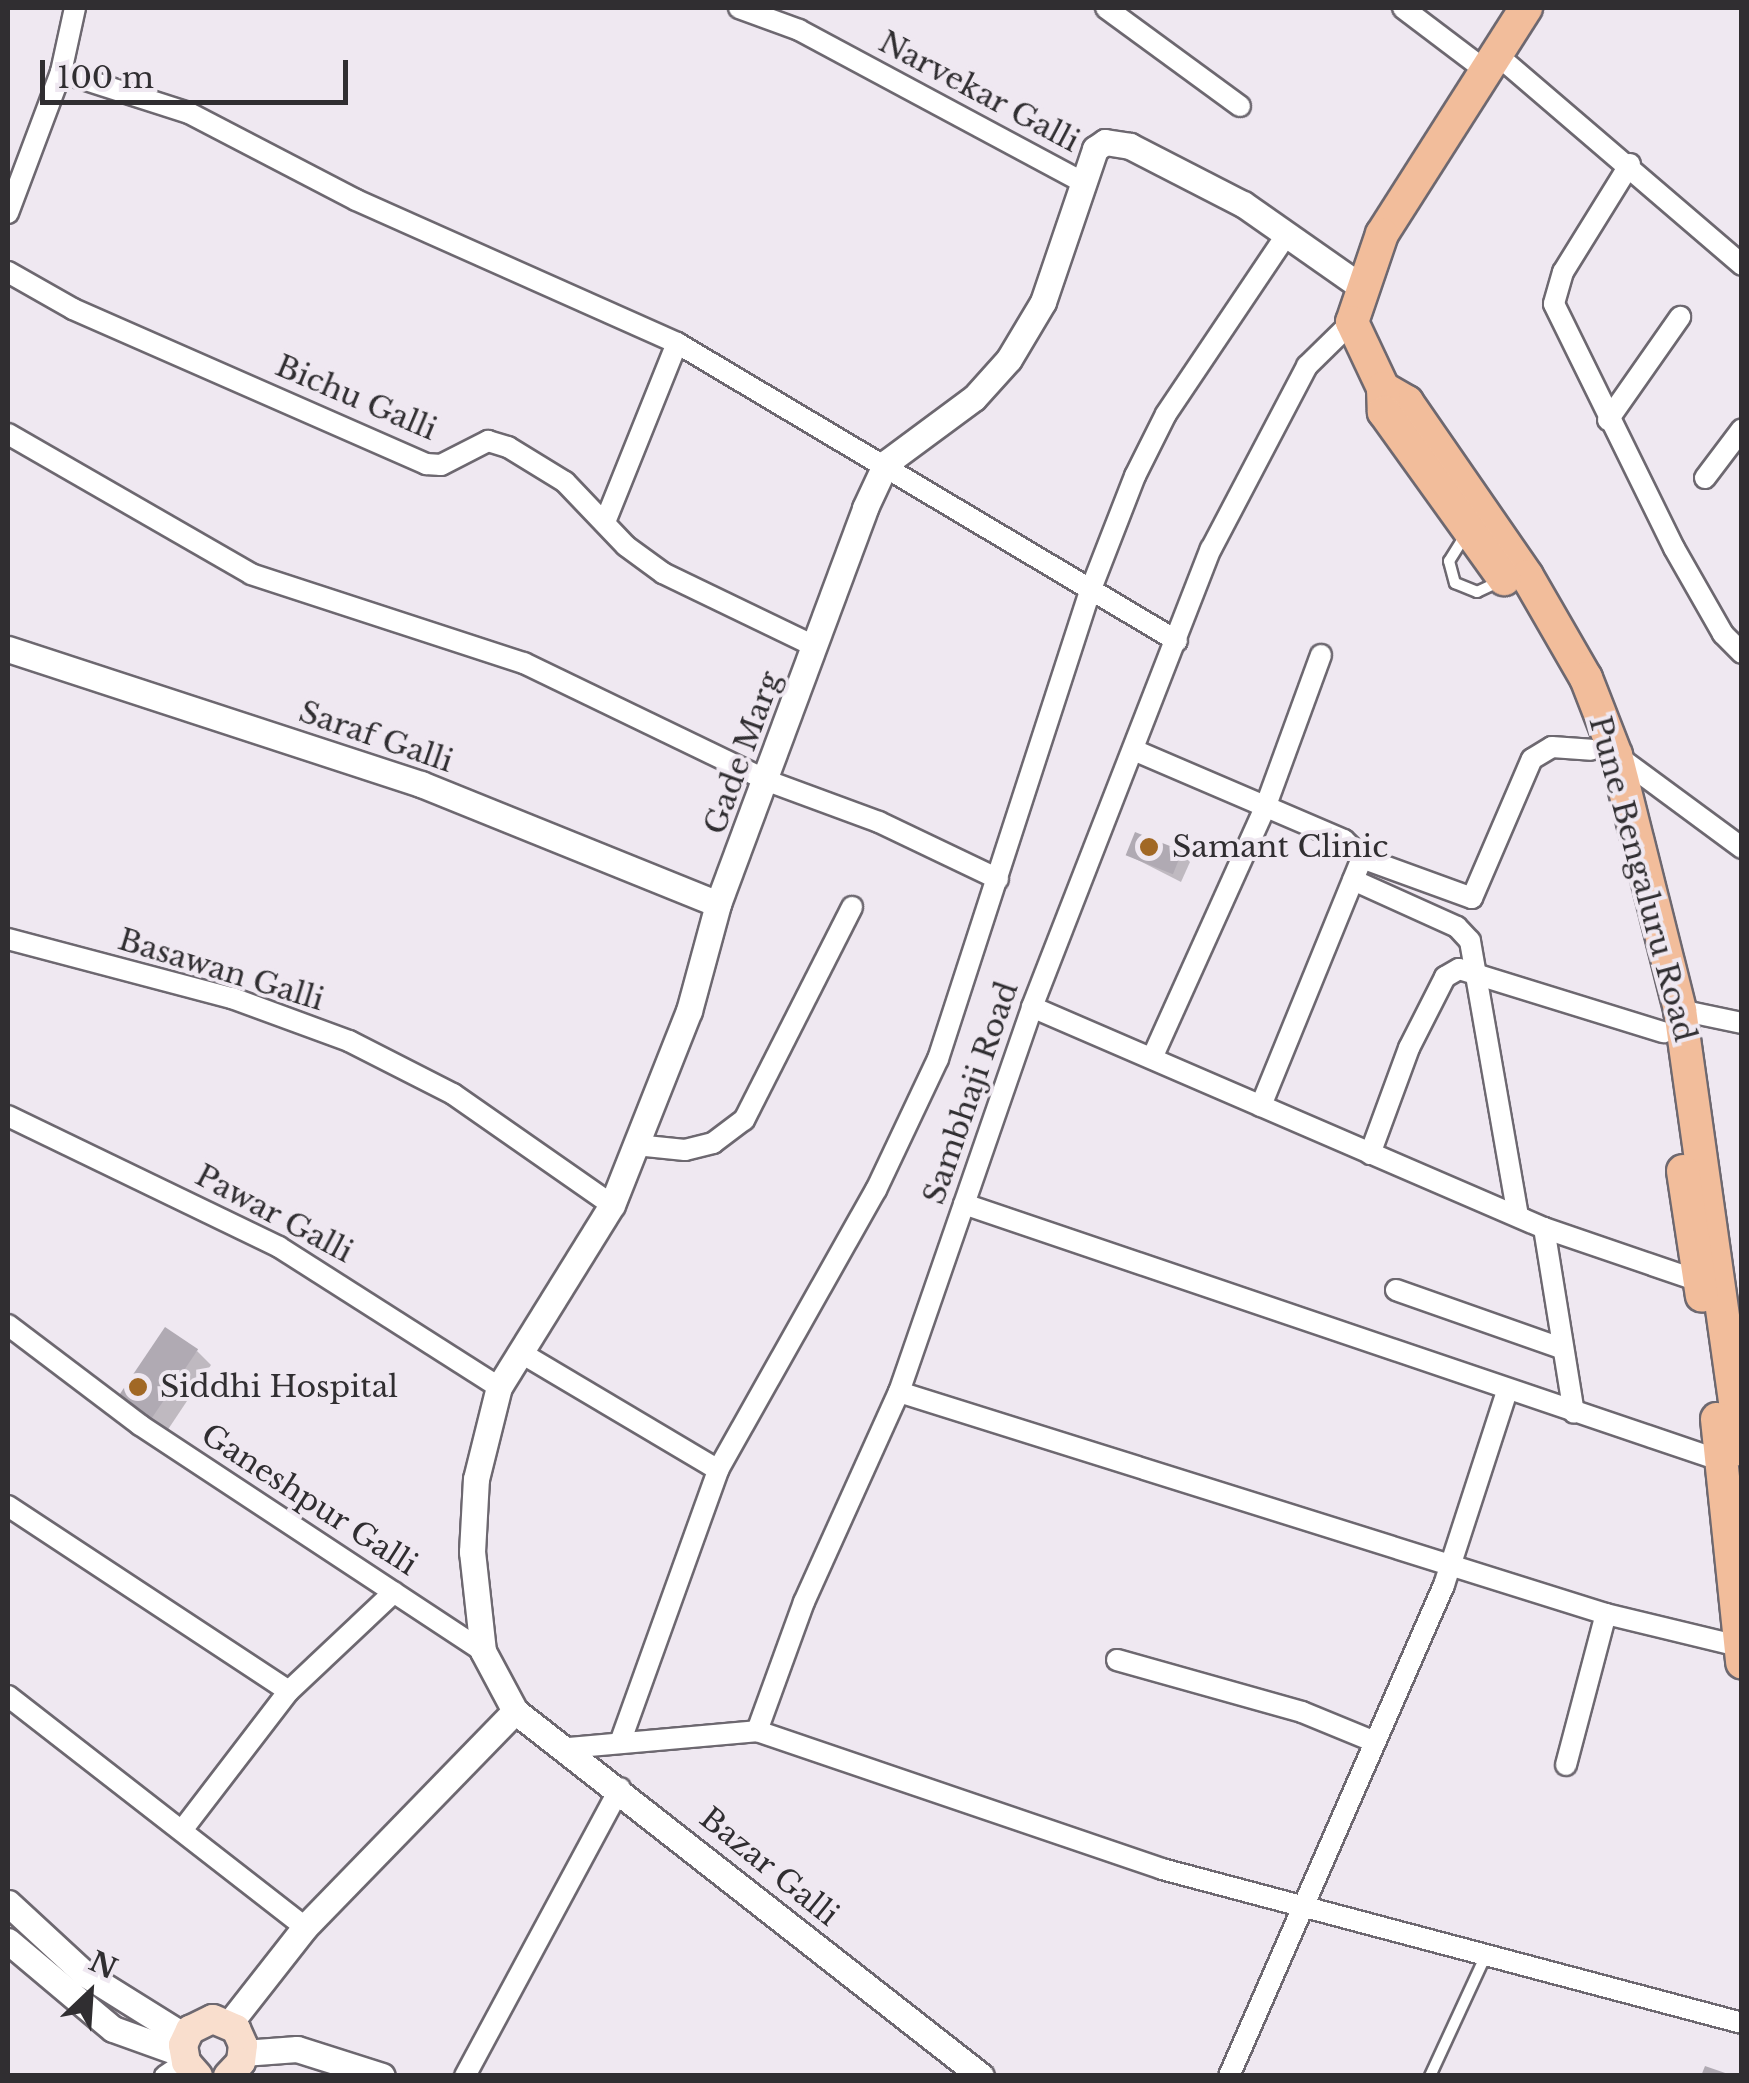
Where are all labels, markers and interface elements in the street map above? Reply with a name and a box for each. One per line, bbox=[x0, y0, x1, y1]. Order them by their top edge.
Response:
street label: Narvekar Galli bbox=[872, 24, 1086, 160]
scale bar bbox=[45, 40, 352, 102]
text: 100 m bbox=[57, 59, 154, 96]
street label: Bichu Galli bbox=[270, 348, 442, 448]
street label: Gade Marg bbox=[697, 667, 789, 839]
street label: Saraf Galli bbox=[294, 694, 458, 780]
street label: Pune Bengaluru Road bbox=[1581, 712, 1703, 1046]
place label: Samant Clinic bbox=[1172, 829, 1388, 865]
marker: Samant Clinic bbox=[1136, 834, 1162, 860]
street label: Basawan Galli bbox=[114, 922, 328, 1018]
street label: Sambhaji Road bbox=[916, 977, 1026, 1209]
street label: Pawar Galli bbox=[189, 1157, 359, 1271]
place label: Siddhi Hospital bbox=[160, 1369, 398, 1405]
marker: Siddhi Hospital bbox=[125, 1374, 151, 1400]
street label: Ganeshpur Galli bbox=[194, 1417, 424, 1583]
street label: Bazar Galli bbox=[692, 1800, 846, 1934]
north arrow bbox=[40, 1943, 140, 2043]
text: N bbox=[84, 1944, 122, 1987]

